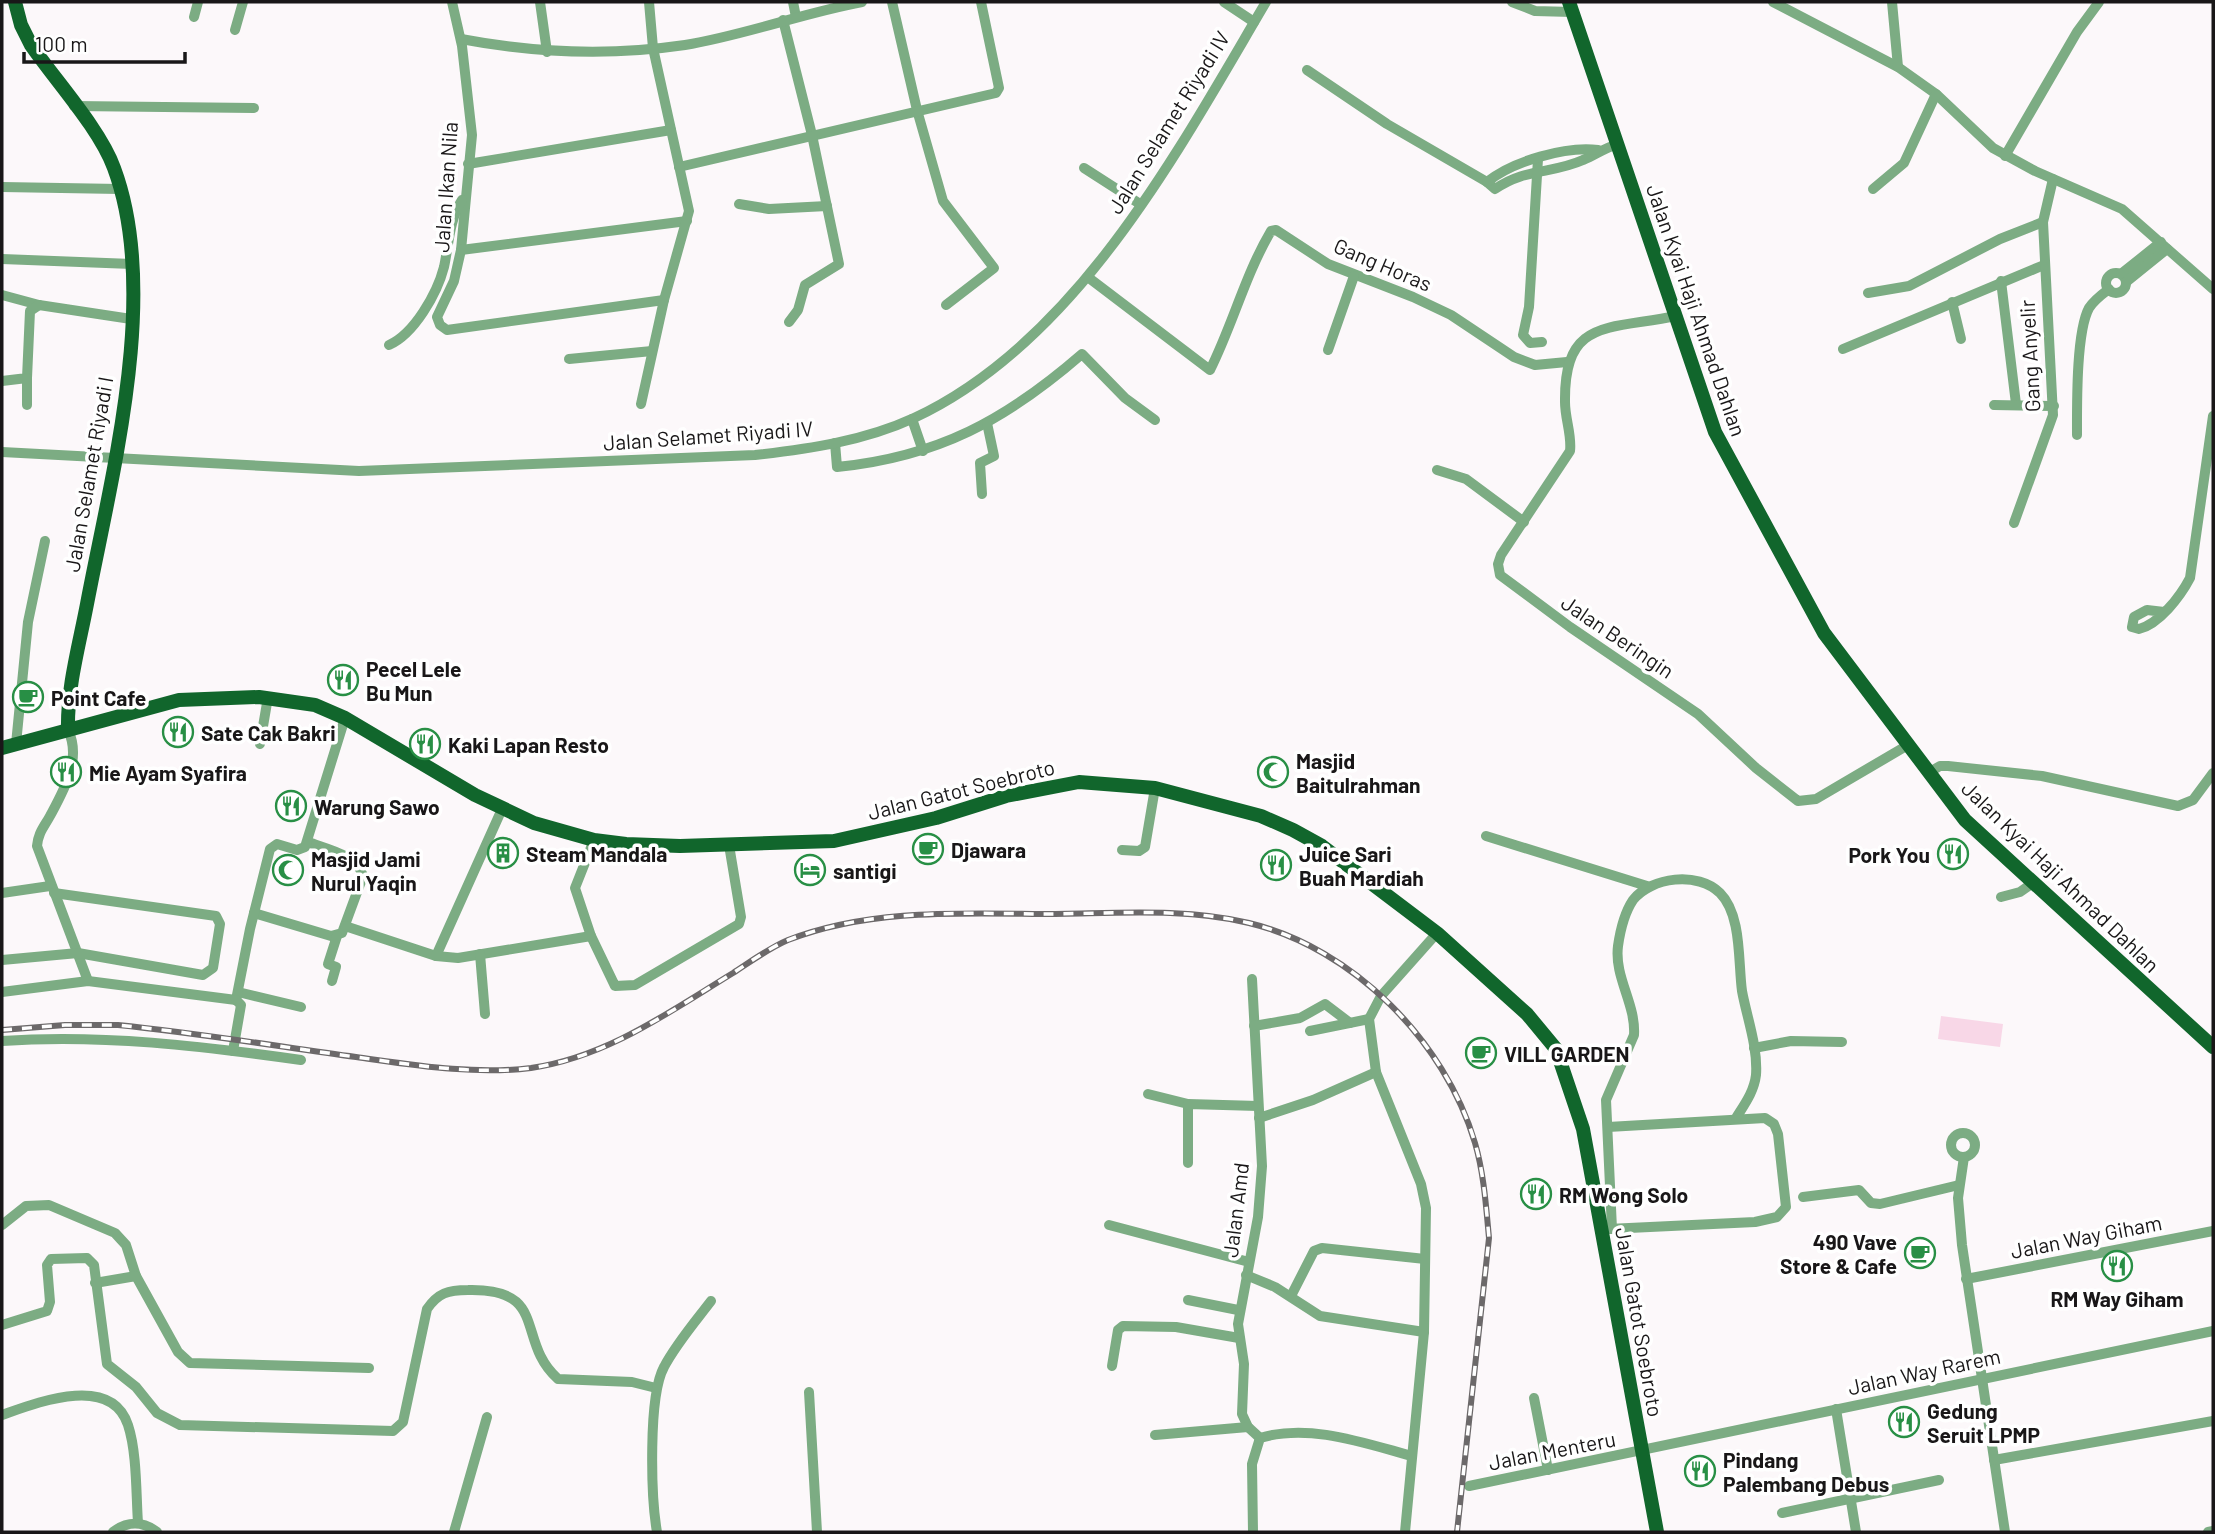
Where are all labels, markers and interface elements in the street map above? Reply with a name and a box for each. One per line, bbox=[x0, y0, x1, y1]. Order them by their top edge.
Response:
scale bar bbox=[24, 21, 186, 65]
street label: Jalan Selamet Riyadi IV bbox=[1102, 26, 1234, 218]
text: 100 m bbox=[35, 31, 88, 56]
street label: Jalan Ikan Nila bbox=[428, 121, 462, 253]
street label: Jalan Kyai Haji Ahmad Dahlan bbox=[1642, 181, 1752, 439]
street label: Gang Horas bbox=[1330, 232, 1436, 296]
street label: Gang Anyelir bbox=[2014, 299, 2044, 413]
street label: Jalan Selamet Riyadi I bbox=[59, 374, 117, 574]
street label: Jalan Selamet Riyadi IV bbox=[602, 415, 814, 455]
street label: Jalan Beringin bbox=[1557, 589, 1679, 683]
place label: Pecel Lele Bu Mun bbox=[366, 656, 461, 705]
restaurant icon: Pecel Lele Bu Mun bbox=[326, 663, 360, 697]
cafe icon: Point Cafe bbox=[11, 680, 45, 714]
place label: Point Cafe bbox=[51, 685, 146, 710]
restaurant icon: Sate Cak Bakri bbox=[161, 715, 195, 749]
place label: Sate Cak Bakri bbox=[201, 720, 336, 745]
restaurant icon: Kaki Lapan Resto bbox=[408, 727, 442, 761]
place label: Kaki Lapan Resto bbox=[448, 732, 609, 757]
place label: Masjid Baitulrahman bbox=[1296, 748, 1421, 797]
street label: Jalan Gatot Soebroto bbox=[865, 754, 1057, 824]
restaurant icon: Mie Ayam Syafira bbox=[49, 755, 83, 789]
mosque icon: Masjid Baitulrahman bbox=[1256, 755, 1290, 789]
place label: Mie Ayam Syafira bbox=[89, 760, 247, 785]
street label: Jalan Kyai Haji Ahmad Dahlan bbox=[1957, 775, 2165, 977]
restaurant icon: Warung Sawo bbox=[274, 789, 308, 823]
place label: Warung Sawo bbox=[314, 794, 440, 819]
cafe icon: Djawara bbox=[911, 832, 945, 866]
building icon: Steam Mandala bbox=[486, 836, 520, 870]
place label: Djawara bbox=[951, 837, 1026, 862]
restaurant icon: Pork You bbox=[1936, 837, 1970, 871]
place label: Steam Mandala bbox=[526, 841, 667, 866]
place label: Juice Sari Buah Mardiah bbox=[1299, 841, 1424, 890]
place label: Pork You bbox=[1848, 842, 1930, 867]
place label: Masjid Jami Nurul Yaqin bbox=[311, 846, 421, 895]
restaurant icon: Juice Sari Buah Mardiah bbox=[1259, 848, 1293, 882]
mosque icon: Masjid Jami Nurul Yaqin bbox=[271, 853, 305, 887]
hotel icon: santigi bbox=[793, 853, 827, 887]
place label: santigi bbox=[833, 858, 896, 883]
cafe icon: VILL GARDEN bbox=[1464, 1036, 1498, 1070]
place label: VILL GARDEN bbox=[1504, 1041, 1630, 1066]
street label: Jalan Amd bbox=[1217, 1161, 1253, 1259]
restaurant icon: RM Wong Solo bbox=[1519, 1177, 1553, 1211]
place label: RM Wong Solo bbox=[1559, 1182, 1688, 1207]
street label: Jalan Way Giham bbox=[2008, 1209, 2164, 1263]
street label: Jalan Gatot Soebroto bbox=[1611, 1225, 1669, 1419]
place label: 490 Vave Store & Cafe bbox=[1780, 1229, 1897, 1278]
cafe icon: 490 Vave Store & Cafe bbox=[1903, 1236, 1937, 1270]
restaurant icon: RM Way Giham bbox=[2100, 1249, 2134, 1283]
place label: RM Way Giham bbox=[2050, 1286, 2184, 1311]
street label: Jalan Way Rarem bbox=[1845, 1343, 2003, 1399]
place label: Gedung Seruit LPMP bbox=[1927, 1398, 2040, 1447]
restaurant icon: Gedung Seruit LPMP bbox=[1887, 1405, 1921, 1439]
street label: Jalan Menteru bbox=[1486, 1425, 1618, 1475]
place label: Pindang Palembang Debus bbox=[1723, 1447, 1889, 1496]
restaurant icon: Pindang Palembang Debus bbox=[1683, 1454, 1717, 1488]

